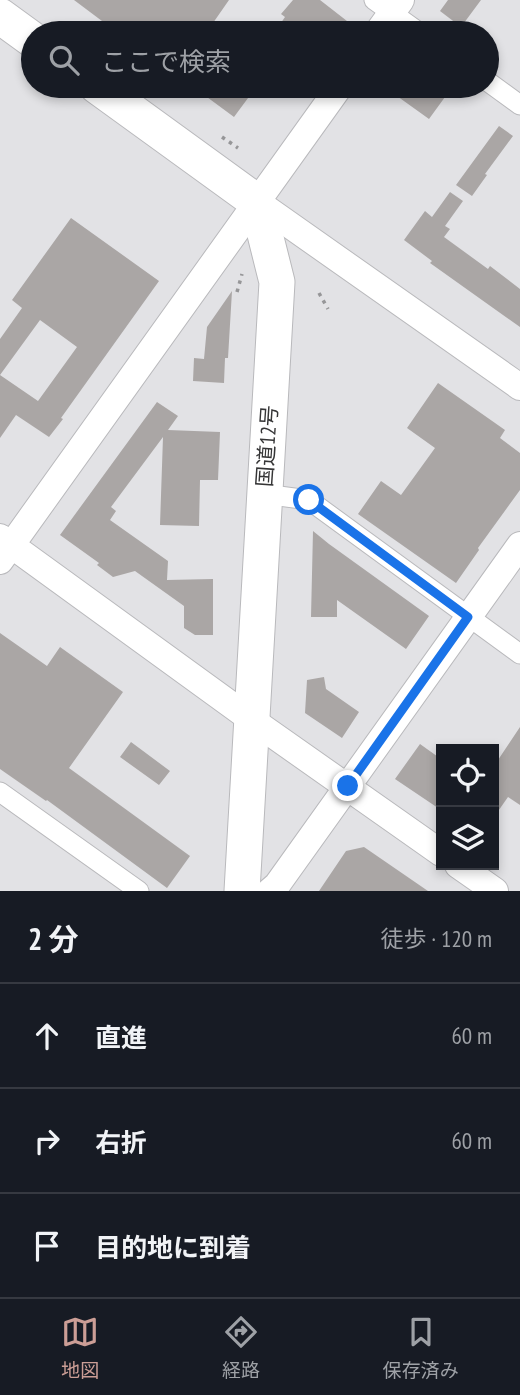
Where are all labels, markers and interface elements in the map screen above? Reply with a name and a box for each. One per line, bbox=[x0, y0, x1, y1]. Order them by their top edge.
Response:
search box bbox=[21, 21, 499, 98]
icon: search bbox=[45, 41, 83, 79]
text: ここで検索 bbox=[101, 45, 231, 78]
street label: 国道12号 bbox=[251, 404, 283, 488]
route start bbox=[293, 484, 324, 515]
map controls bbox=[436, 744, 499, 870]
button: locate bbox=[436, 744, 499, 807]
route end bbox=[332, 770, 363, 801]
button: layers bbox=[436, 807, 499, 870]
text: 2 分 bbox=[28, 919, 79, 958]
text: 徒歩 · 120 m bbox=[380, 924, 492, 953]
icon: ahead bbox=[28, 1017, 66, 1055]
text: 直進 bbox=[95, 1021, 147, 1054]
text: 60 m bbox=[451, 1021, 492, 1050]
icon: right bbox=[28, 1122, 66, 1160]
text: 右折 bbox=[95, 1126, 147, 1159]
text: 60 m bbox=[451, 1126, 492, 1155]
icon: arrive bbox=[28, 1227, 66, 1265]
text: 目的地に到着 bbox=[95, 1231, 251, 1264]
tab: 地図 bbox=[61, 1313, 99, 1382]
tab: 経路 bbox=[222, 1313, 260, 1382]
tab: 保存済み bbox=[383, 1313, 459, 1382]

